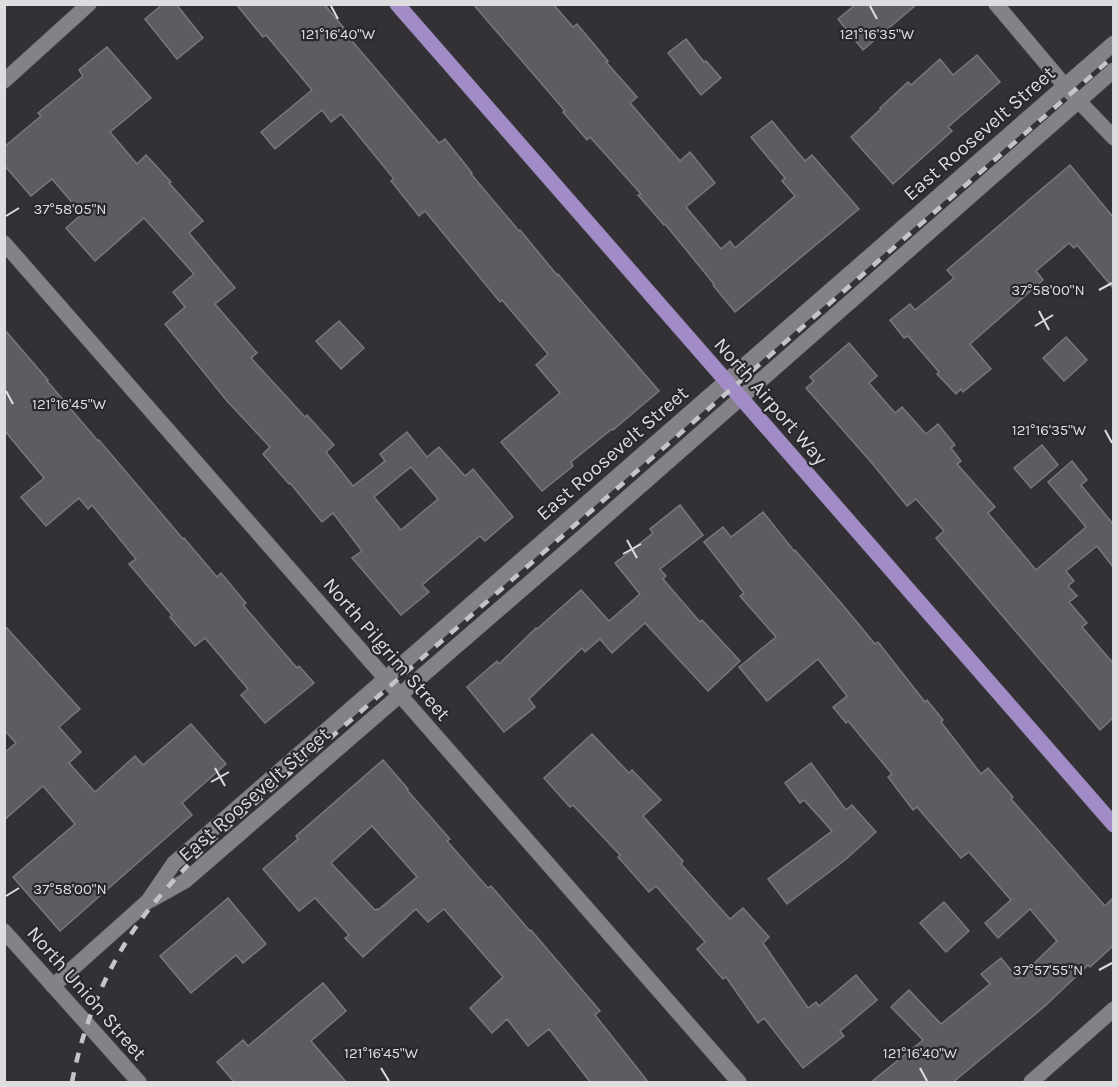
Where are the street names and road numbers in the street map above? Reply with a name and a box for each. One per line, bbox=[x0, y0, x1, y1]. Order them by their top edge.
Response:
street label: East Roosevelt Street bbox=[899, 61, 1060, 205]
street label: North Airport Way bbox=[709, 333, 832, 469]
street label: East Roosevelt Street bbox=[532, 381, 693, 525]
street label: North Pilgrim Street bbox=[318, 573, 455, 726]
street label: East Roosevelt Street bbox=[174, 722, 335, 866]
street label: North Union Street bbox=[22, 922, 151, 1065]

